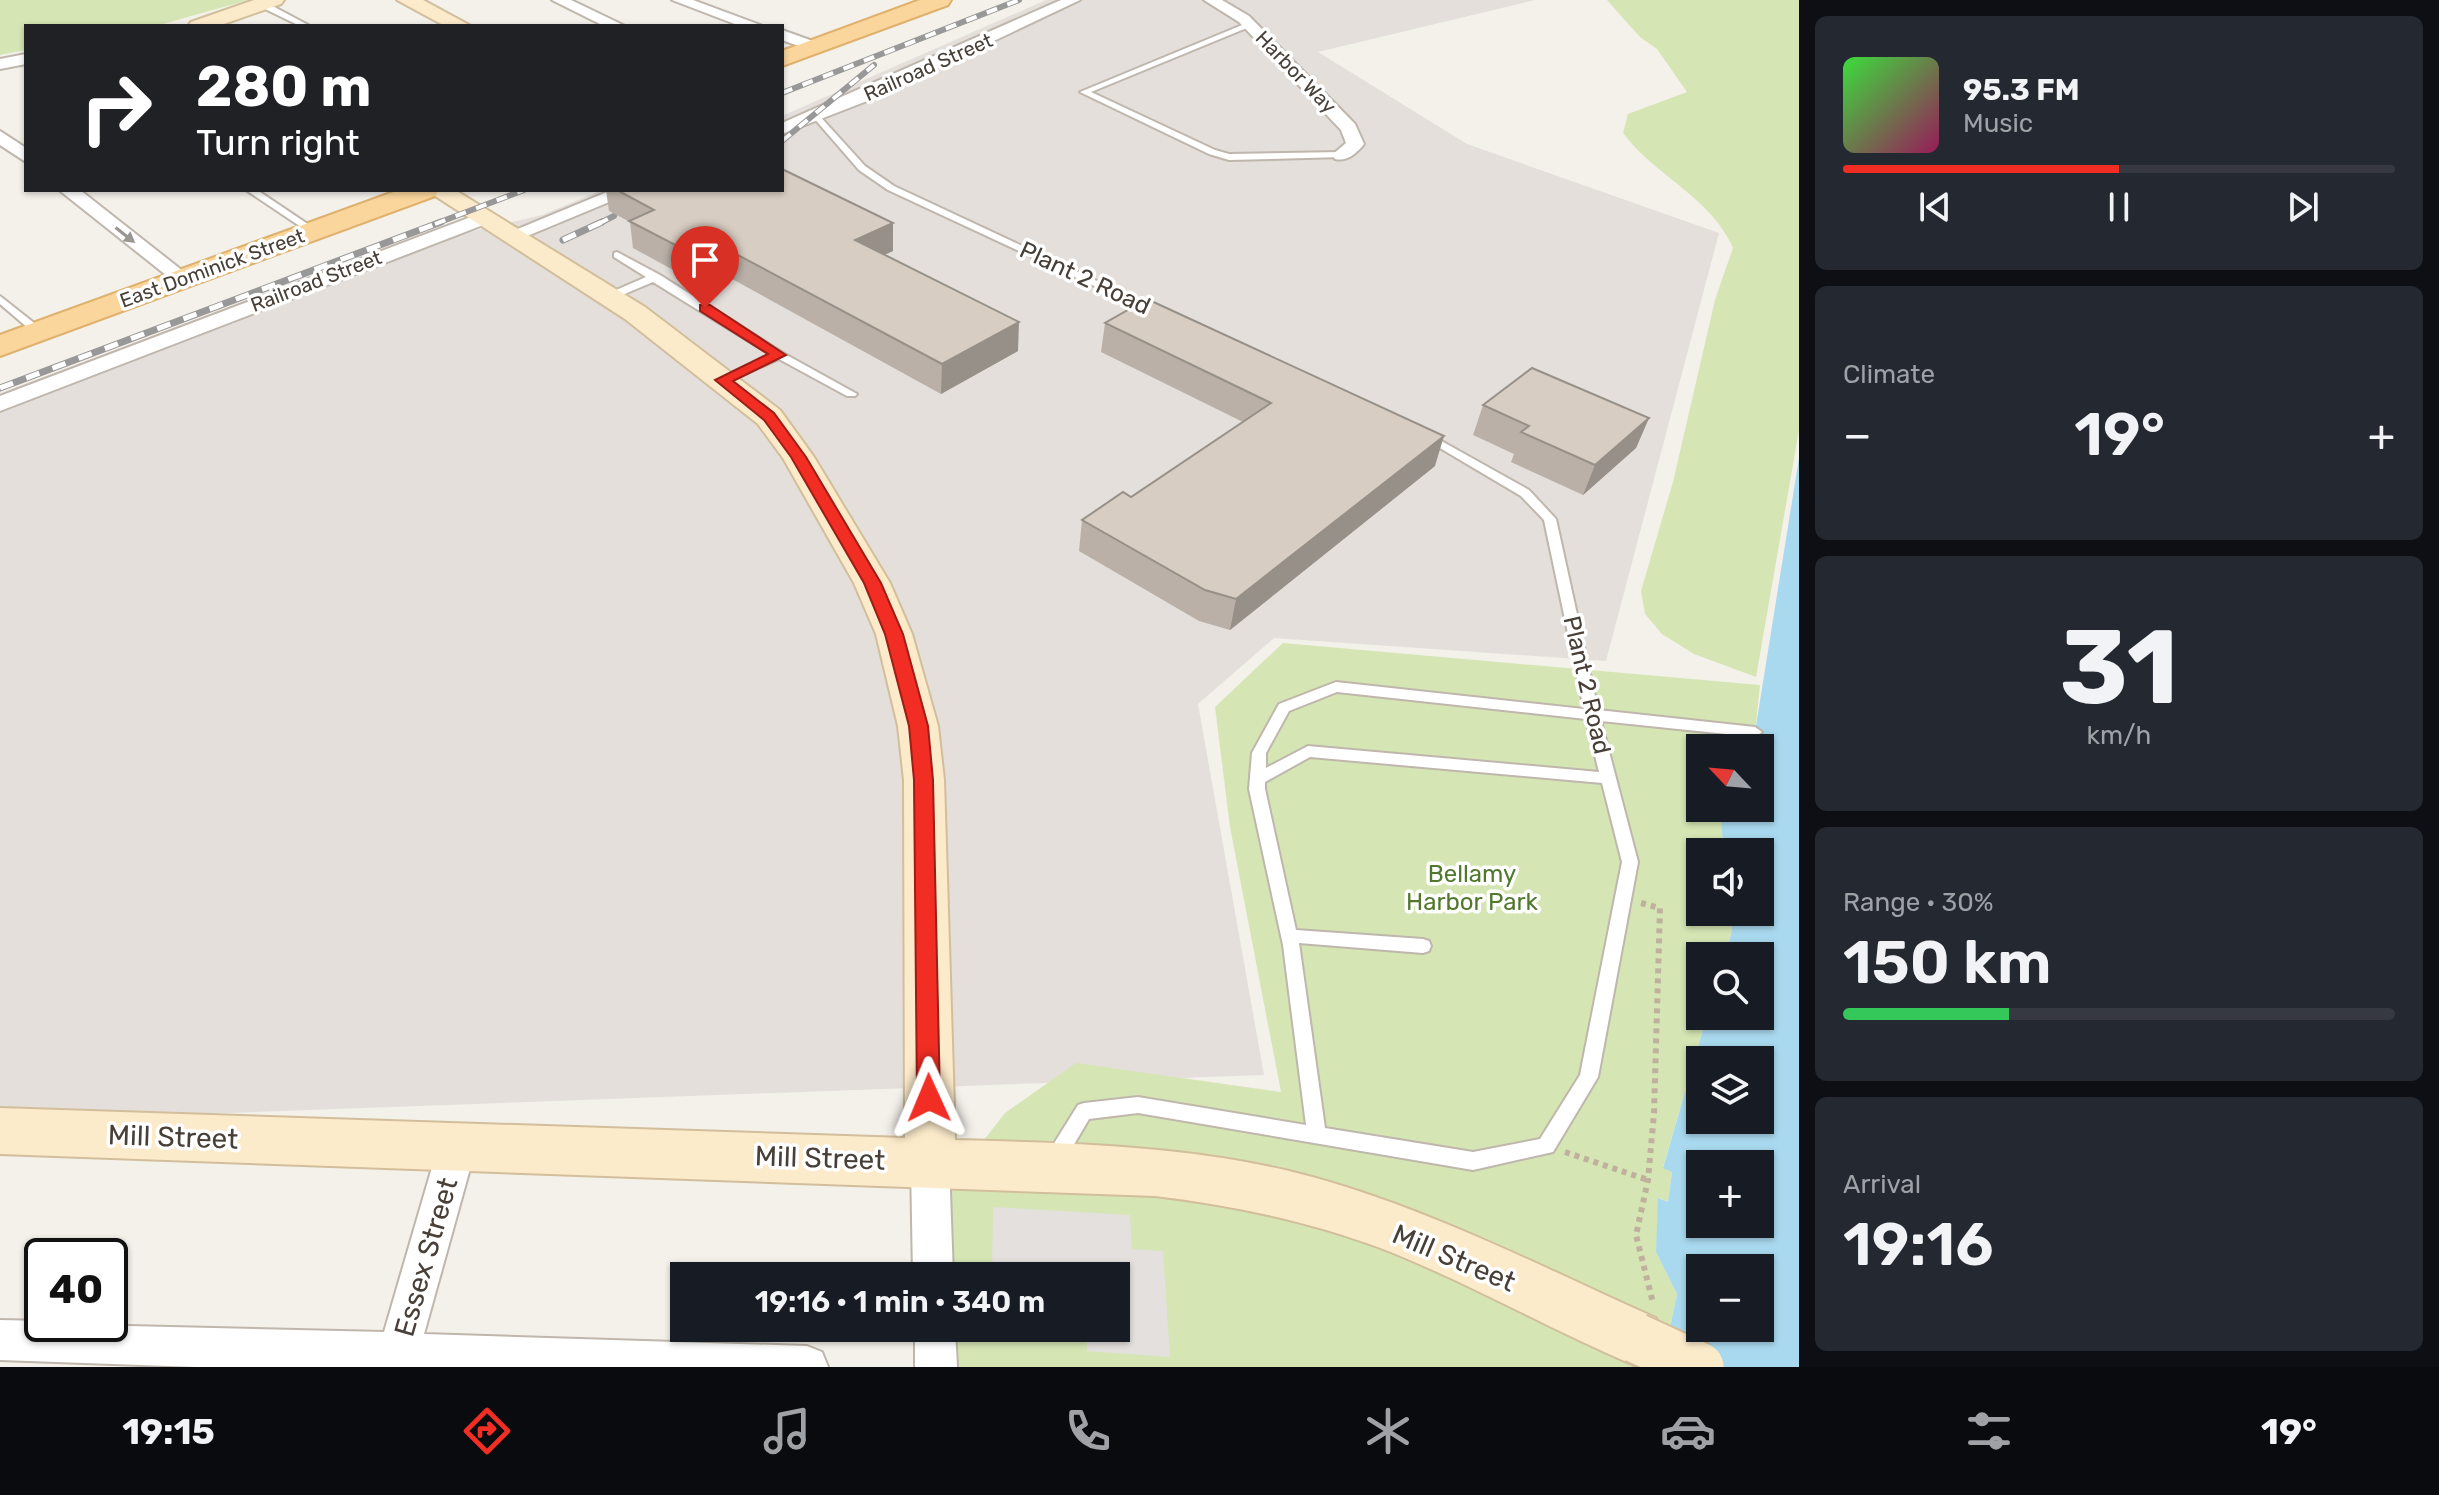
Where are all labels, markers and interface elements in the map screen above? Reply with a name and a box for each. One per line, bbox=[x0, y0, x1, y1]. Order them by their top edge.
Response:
street label: Harbor Way bbox=[1251, 26, 1341, 118]
street label: Railroad Street bbox=[860, 28, 996, 106]
text: 280 m bbox=[196, 54, 372, 120]
icon: right bbox=[64, 56, 168, 160]
text: 95.3 FM bbox=[1963, 72, 2080, 108]
text: Music bbox=[1963, 108, 2033, 139]
text: Turn right bbox=[196, 121, 360, 164]
icon: previous bbox=[1913, 185, 1957, 229]
icon: pause bbox=[2097, 185, 2141, 229]
icon: next bbox=[2281, 185, 2325, 229]
street label: East Dominick Street bbox=[116, 223, 308, 313]
one-way arrow bbox=[115, 226, 135, 242]
pin bbox=[671, 226, 739, 308]
street label: Plant 2 Road bbox=[1015, 236, 1155, 320]
icon: arrive bbox=[683, 238, 727, 282]
street label: Railroad Street bbox=[247, 245, 385, 317]
text: Climate bbox=[1843, 359, 1935, 390]
text: 19° bbox=[2074, 399, 2165, 470]
text: − bbox=[1843, 409, 1872, 461]
text: + bbox=[2368, 409, 2395, 461]
text: 31 bbox=[2060, 606, 2178, 729]
street label: Plant 2 Road bbox=[1558, 613, 1616, 757]
text: km/h bbox=[2087, 720, 2151, 751]
north arrow bbox=[1686, 734, 1774, 822]
map controls bbox=[1686, 734, 1774, 1342]
button: sound bbox=[1686, 838, 1774, 926]
park label: Bellamy Harbor Park bbox=[1406, 860, 1539, 916]
text: Range · 30% bbox=[1843, 887, 1993, 918]
text: 150 km bbox=[1843, 927, 2052, 998]
button: search bbox=[1686, 942, 1774, 1030]
button: layers bbox=[1686, 1046, 1774, 1134]
position arrow bbox=[887, 1056, 971, 1140]
street label: Mill Street bbox=[107, 1118, 239, 1156]
street label: Mill Street bbox=[754, 1139, 886, 1177]
button: + bbox=[1686, 1150, 1774, 1238]
text: Arrival bbox=[1843, 1169, 1921, 1200]
street label: Essex Street bbox=[388, 1174, 464, 1340]
text: 19:16 bbox=[1843, 1209, 1993, 1280]
street label: Mill Street bbox=[1388, 1217, 1521, 1299]
speed limit sign: 40 bbox=[24, 1238, 128, 1342]
button: − bbox=[1686, 1254, 1774, 1342]
text: 19:16 · 1 min · 340 m bbox=[755, 1284, 1045, 1320]
icon: directions bbox=[459, 1403, 515, 1459]
icon: music bbox=[759, 1403, 815, 1459]
icon: phone bbox=[1060, 1403, 1116, 1459]
icon: climate bbox=[1360, 1403, 1416, 1459]
icon: car bbox=[1660, 1403, 1716, 1459]
icon: filters bbox=[1961, 1403, 2017, 1459]
text: 19:15 bbox=[122, 1410, 215, 1453]
text: 19° bbox=[2261, 1410, 2317, 1453]

